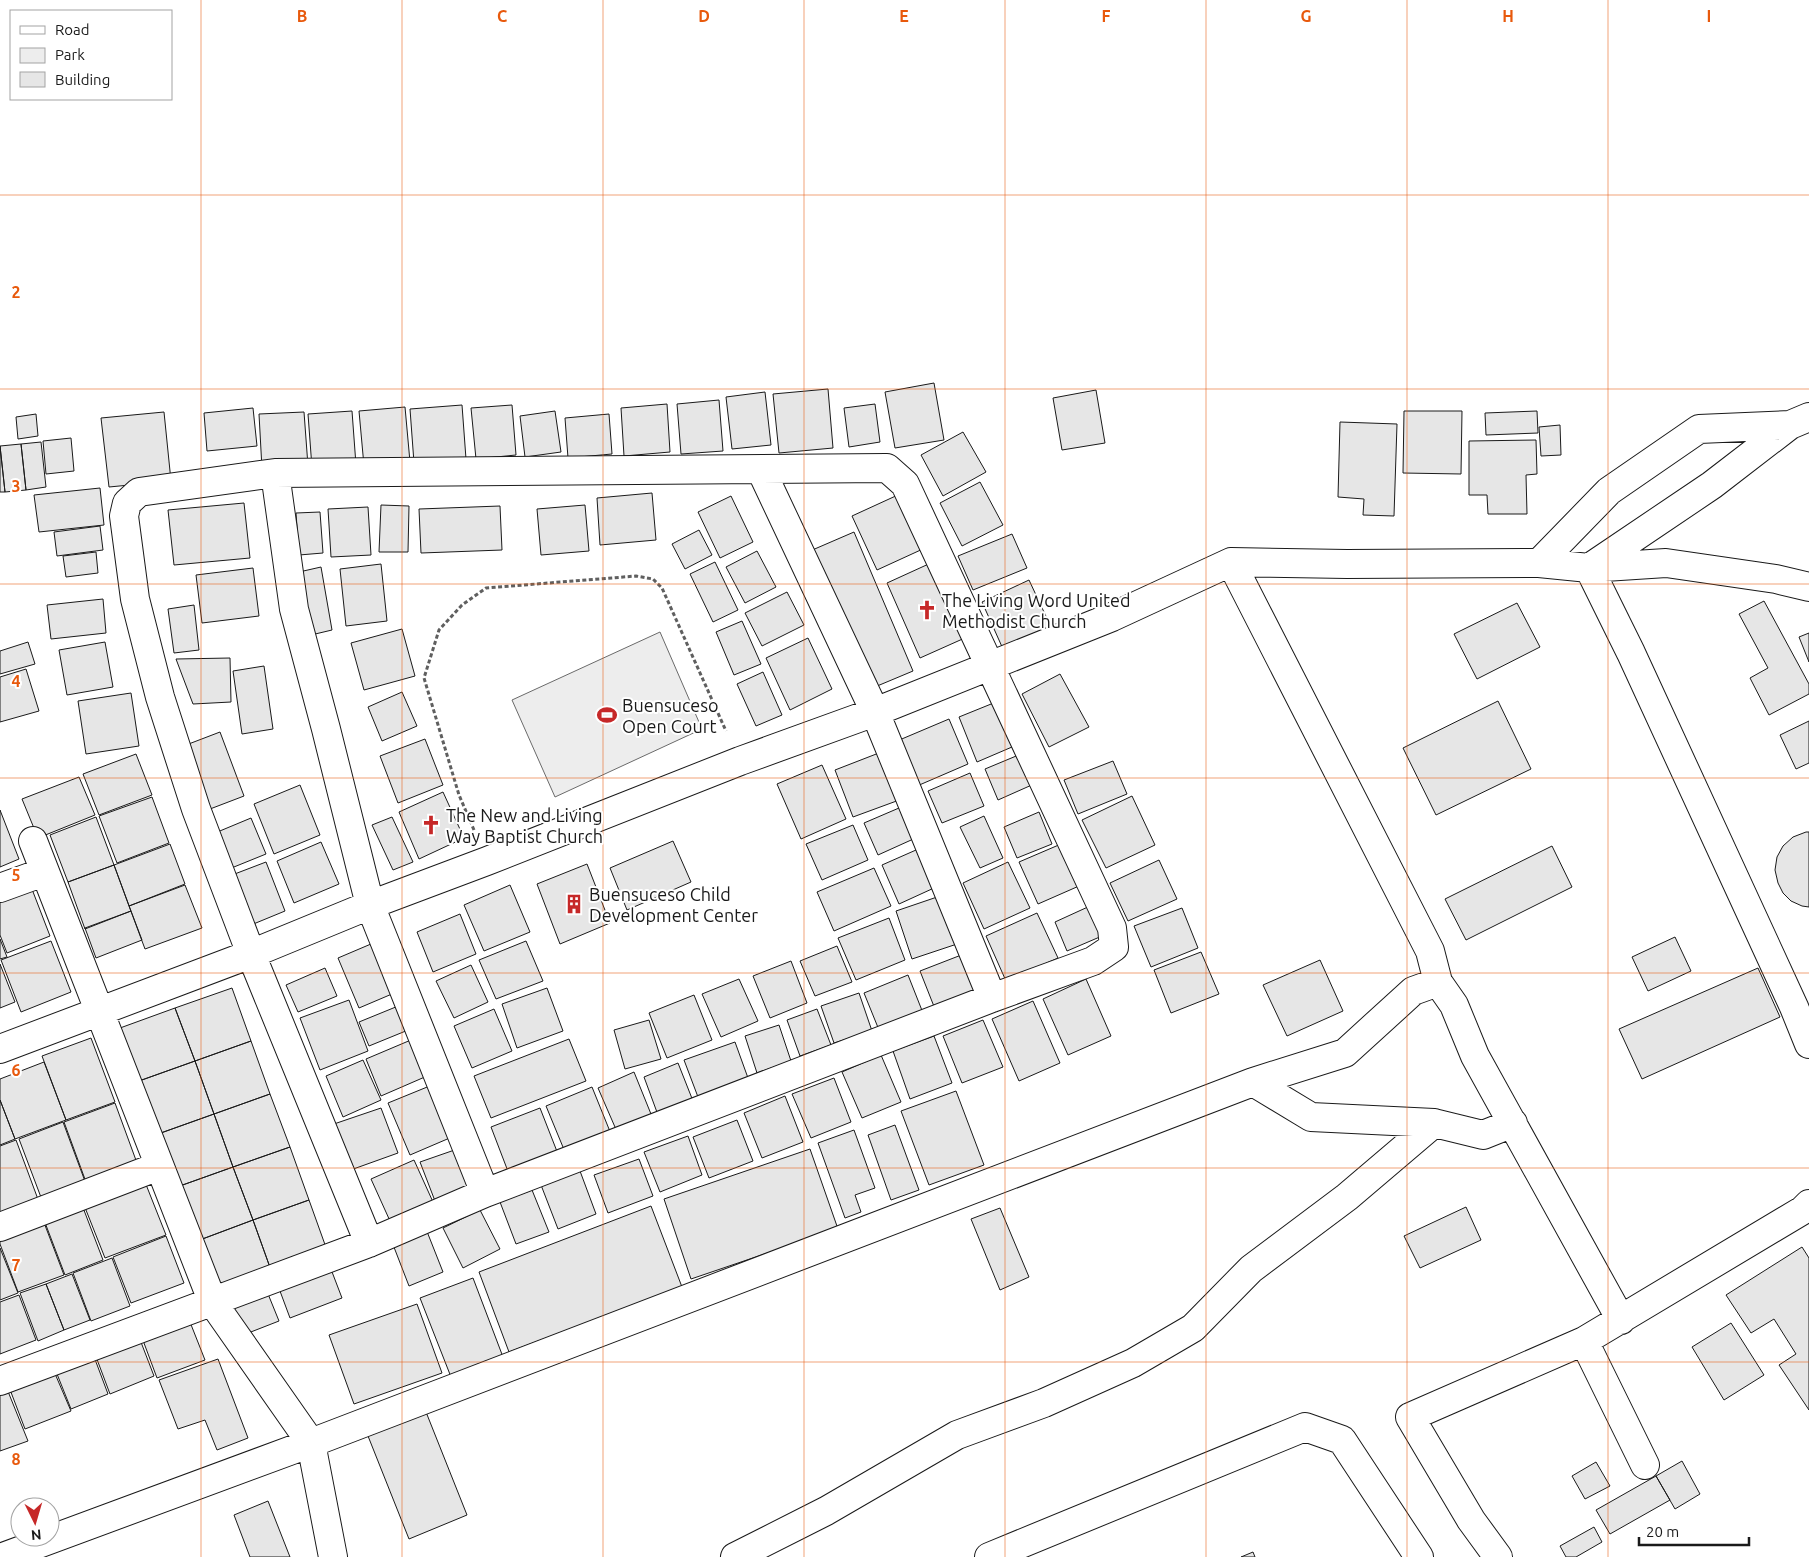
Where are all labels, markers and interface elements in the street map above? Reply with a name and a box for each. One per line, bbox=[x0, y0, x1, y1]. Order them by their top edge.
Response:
text: B bbox=[297, 7, 307, 25]
text: C bbox=[497, 7, 507, 25]
text: D bbox=[698, 7, 710, 25]
text: E bbox=[899, 7, 909, 25]
text: F bbox=[1102, 7, 1111, 25]
text: G bbox=[1300, 7, 1312, 25]
text: H bbox=[1502, 7, 1514, 25]
text: I bbox=[1707, 7, 1711, 25]
legend bbox=[10, 10, 172, 100]
text: Road bbox=[55, 21, 90, 38]
text: Park bbox=[55, 46, 85, 63]
text: Building bbox=[55, 71, 110, 88]
text: 2 bbox=[11, 283, 21, 301]
text: 3 bbox=[11, 477, 21, 495]
place label: The Living Word United Methodist Church bbox=[942, 590, 1131, 631]
church icon: The Living Word United Methodist Church bbox=[916, 599, 938, 621]
text: 4 bbox=[11, 672, 21, 690]
place label: Buensuceso Open Court bbox=[622, 695, 719, 736]
sports icon: Buensuceso Open Court bbox=[596, 704, 618, 726]
place label: The New and Living Way Baptist Church bbox=[446, 805, 603, 846]
church icon: The New and Living Way Baptist Church bbox=[420, 814, 442, 836]
text: 5 bbox=[11, 866, 21, 884]
place label: Buensuceso Child Development Center bbox=[589, 884, 758, 925]
building icon: Buensuceso Child Development Center bbox=[563, 893, 585, 915]
text: 6 bbox=[11, 1061, 21, 1079]
text: 7 bbox=[11, 1256, 21, 1274]
text: 8 bbox=[11, 1450, 21, 1468]
north arrow bbox=[10, 1497, 60, 1547]
scale bar bbox=[1639, 1514, 1749, 1546]
text: 20 m bbox=[1646, 1523, 1679, 1540]
text: N bbox=[30, 1527, 42, 1543]

